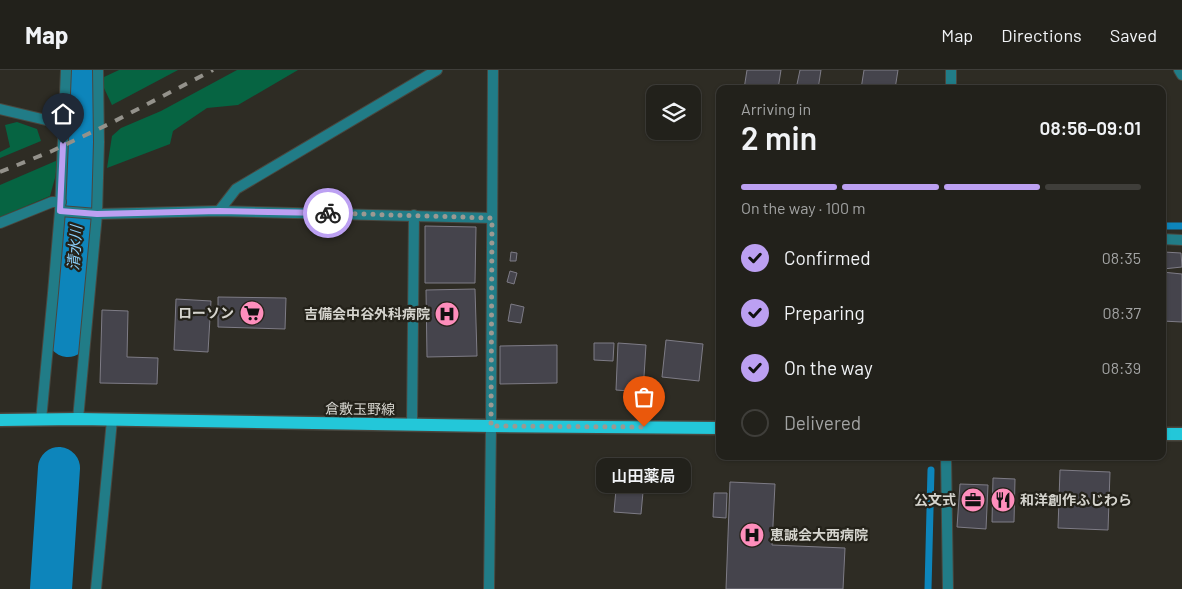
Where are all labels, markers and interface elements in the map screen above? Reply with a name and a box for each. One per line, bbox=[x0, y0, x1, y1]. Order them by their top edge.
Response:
text: Map bbox=[25, 20, 68, 49]
text: Map bbox=[941, 24, 973, 46]
text: Directions bbox=[1001, 24, 1082, 46]
text: Saved bbox=[1110, 24, 1157, 46]
map controls bbox=[646, 85, 701, 140]
button: layers bbox=[646, 85, 701, 140]
pin bbox=[42, 93, 84, 144]
text: Arriving in bbox=[741, 99, 811, 118]
icon: home bbox=[49, 100, 77, 128]
text: 08:56–09:01 bbox=[1040, 116, 1141, 139]
text: 2 min bbox=[741, 118, 817, 156]
courier bbox=[303, 188, 353, 238]
text: On the way · 100 m bbox=[741, 198, 866, 217]
icon: bike bbox=[314, 199, 342, 227]
water label: 清水川 bbox=[63, 223, 85, 271]
icon: check bbox=[741, 244, 769, 272]
text: Confirmed bbox=[784, 246, 871, 269]
text: 08:35 bbox=[1102, 248, 1141, 267]
icon: check bbox=[741, 299, 769, 327]
supermarket icon: ローソン bbox=[239, 300, 265, 326]
hospital icon: 吉備会中谷外科病院 bbox=[434, 301, 460, 327]
text: Preparing bbox=[784, 301, 865, 324]
text: 08:37 bbox=[1102, 303, 1141, 322]
place label: ローソン bbox=[178, 304, 234, 321]
place label: 吉備会中谷外科病院 bbox=[304, 305, 430, 322]
icon: check bbox=[741, 354, 769, 382]
text: On the way bbox=[784, 356, 873, 379]
text: 08:39 bbox=[1102, 358, 1141, 377]
pin bbox=[623, 376, 665, 427]
icon: bag bbox=[630, 383, 658, 411]
street label: 倉敷玉野線 bbox=[325, 399, 395, 418]
text: Delivered bbox=[784, 411, 861, 434]
callout: 山田薬局 bbox=[596, 457, 692, 492]
text: 山田薬局 bbox=[611, 466, 676, 485]
office icon: 公文式 bbox=[960, 487, 986, 513]
restaurant icon: 和洋創作ふじわら bbox=[990, 487, 1016, 513]
place label: 公文式 bbox=[914, 491, 956, 508]
place label: 和洋創作ふじわら bbox=[1020, 491, 1132, 508]
hospital icon: 恵誠会大西病院 bbox=[739, 522, 765, 548]
place label: 恵誠会大西病院 bbox=[770, 526, 868, 543]

